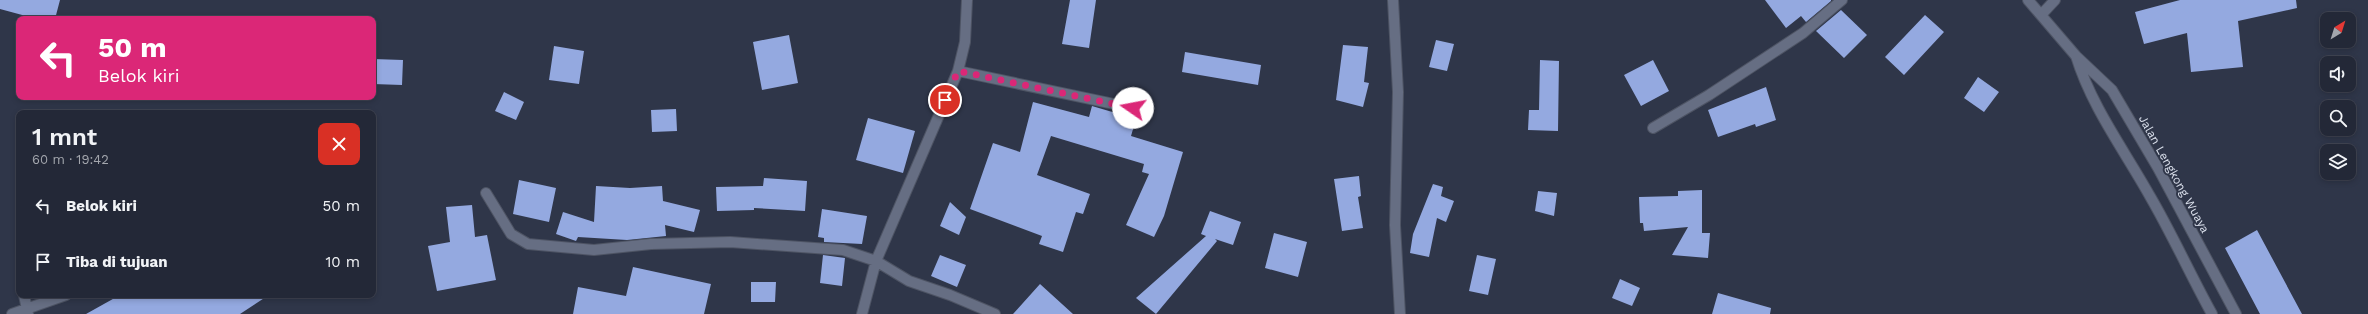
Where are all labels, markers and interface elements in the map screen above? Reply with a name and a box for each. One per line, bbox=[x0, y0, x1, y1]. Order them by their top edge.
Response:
north arrow bbox=[2320, 12, 2356, 48]
map controls bbox=[2320, 12, 2356, 180]
text: 50 m bbox=[98, 31, 167, 64]
icon: left bbox=[32, 32, 84, 84]
button: sound bbox=[2320, 56, 2356, 92]
text: Belok kiri bbox=[98, 65, 180, 86]
pin bbox=[928, 83, 962, 117]
position arrow bbox=[1112, 87, 1154, 129]
icon: arrive bbox=[934, 89, 956, 111]
button: search bbox=[2320, 100, 2356, 136]
street label: Jalan Lengkong Wuaya bbox=[2136, 113, 2212, 235]
text: 1 mnt bbox=[32, 123, 97, 151]
button: close bbox=[318, 123, 360, 165]
button: layers bbox=[2320, 144, 2356, 180]
text: 60 m · 19:42 bbox=[32, 152, 109, 167]
icon: left bbox=[32, 195, 54, 217]
text: Belok kiri bbox=[66, 197, 137, 215]
text: 50 m bbox=[323, 197, 360, 215]
icon: arrive bbox=[32, 251, 54, 273]
text: Tiba di tujuan bbox=[66, 253, 168, 271]
text: 10 m bbox=[325, 253, 360, 271]

